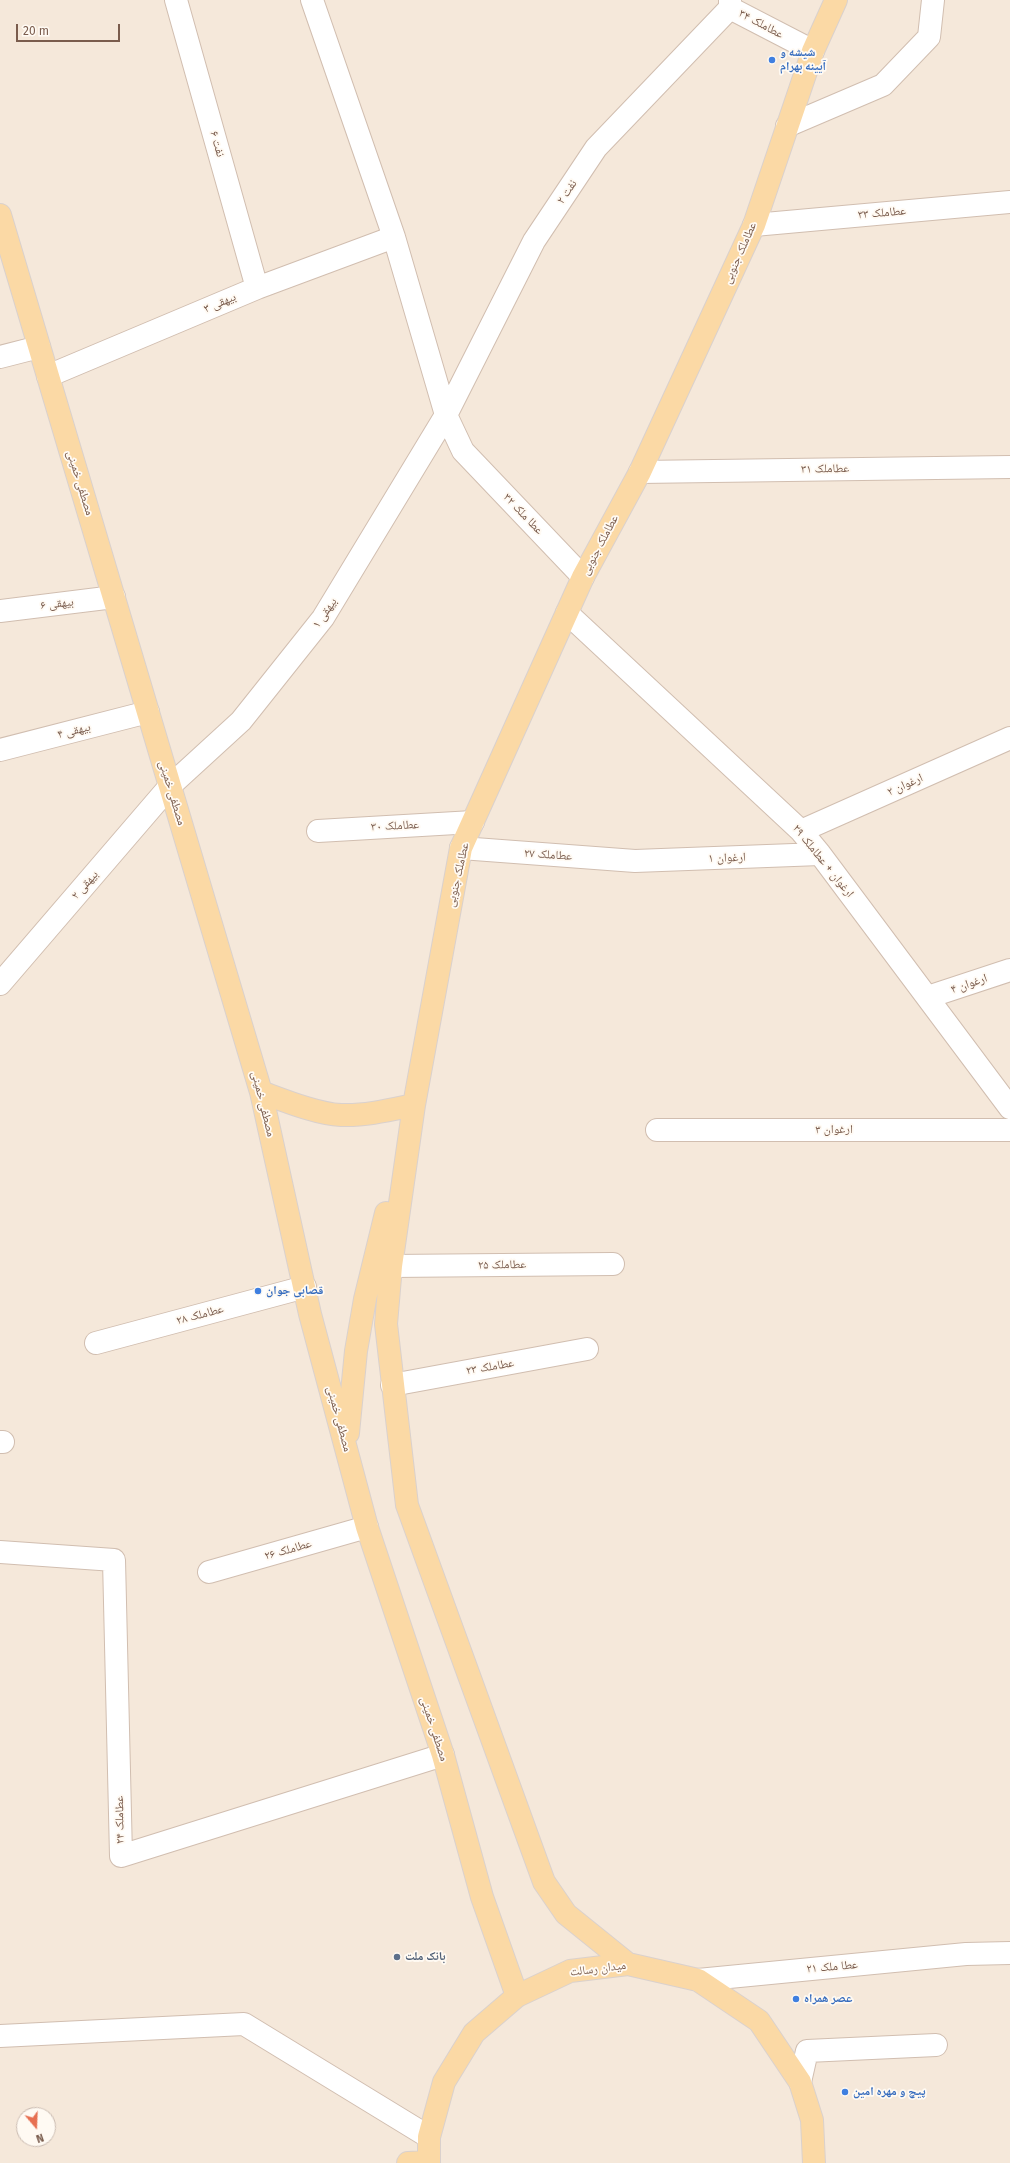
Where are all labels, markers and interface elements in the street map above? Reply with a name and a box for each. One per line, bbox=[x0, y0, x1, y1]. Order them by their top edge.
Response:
street label: عطاملک ۳۴ bbox=[736, 6, 786, 42]
scale bar bbox=[18, 16, 122, 42]
text: 20 m bbox=[23, 24, 49, 38]
place label: شیشه و آیینه بهرام bbox=[780, 46, 826, 74]
marker: شیشه و آیینه بهرام bbox=[767, 55, 777, 65]
street label: نفت ۶ bbox=[206, 129, 228, 159]
street label: نفت ۲ bbox=[554, 177, 580, 207]
street label: عطاملک ۳۳ bbox=[857, 204, 907, 222]
street label: عطاملک جنوبی bbox=[720, 220, 760, 286]
street label: بیهقی ۳ bbox=[202, 290, 238, 316]
street label: مصطفی خمینی bbox=[63, 449, 97, 517]
street label: عطاملک ۳۱ bbox=[801, 461, 849, 477]
street label: عطا ملک ۳۲ bbox=[500, 490, 546, 538]
street label: عطاملک جنوبی bbox=[578, 513, 622, 577]
street label: بیهقی ۶ bbox=[39, 595, 75, 613]
street label: بیهقی ۱ bbox=[310, 595, 340, 631]
street label: بیهقی ۴ bbox=[56, 720, 92, 742]
street label: مصطفی خمینی bbox=[155, 759, 189, 827]
street label: ارغوان ۲ bbox=[885, 771, 925, 799]
street label: عطاملک ۳۰ bbox=[370, 818, 420, 834]
street label: ارغوان + عطاملک ۲۹ bbox=[789, 822, 857, 900]
street label: عطاملک جنوبی bbox=[444, 841, 472, 909]
street label: عطاملک ۲۷ bbox=[523, 846, 573, 864]
street label: ارغوان ۱ bbox=[708, 850, 746, 866]
street label: بیهقی ۲ bbox=[69, 868, 101, 902]
street label: ارغوان ۴ bbox=[949, 971, 989, 997]
street label: مصطفی خمینی bbox=[248, 1070, 278, 1138]
street label: ارغوان ۳ bbox=[815, 1123, 853, 1137]
street label: عطاملک ۲۵ bbox=[478, 1257, 526, 1273]
place label: قصابی جوان bbox=[266, 1284, 323, 1298]
marker: قصابی جوان bbox=[253, 1286, 263, 1296]
street label: عطاملک ۲۸ bbox=[175, 1302, 225, 1328]
street label: عطاملک ۲۳ bbox=[465, 1356, 515, 1378]
street label: مصطفی خمینی bbox=[323, 1385, 355, 1453]
street label: عطاملک ۲۶ bbox=[263, 1536, 313, 1564]
street label: مصطفی خمینی bbox=[417, 1695, 451, 1763]
street label: عطاملک ۲۴ bbox=[112, 1796, 128, 1844]
place label: بانک ملت bbox=[405, 1950, 446, 1964]
marker: بانک ملت bbox=[392, 1952, 402, 1962]
street label: میدان رسالت bbox=[569, 1958, 627, 1980]
street label: عطا ملک ۲۱ bbox=[806, 1958, 858, 1976]
place label: عصر همراه bbox=[804, 1992, 852, 2006]
marker: عصر همراه bbox=[791, 1994, 801, 2004]
place label: پیچ و مهره امین bbox=[853, 2085, 925, 2099]
marker: پیچ و مهره امین bbox=[840, 2087, 850, 2097]
north arrow bbox=[16, 2107, 56, 2147]
text: N bbox=[34, 2131, 45, 2145]

